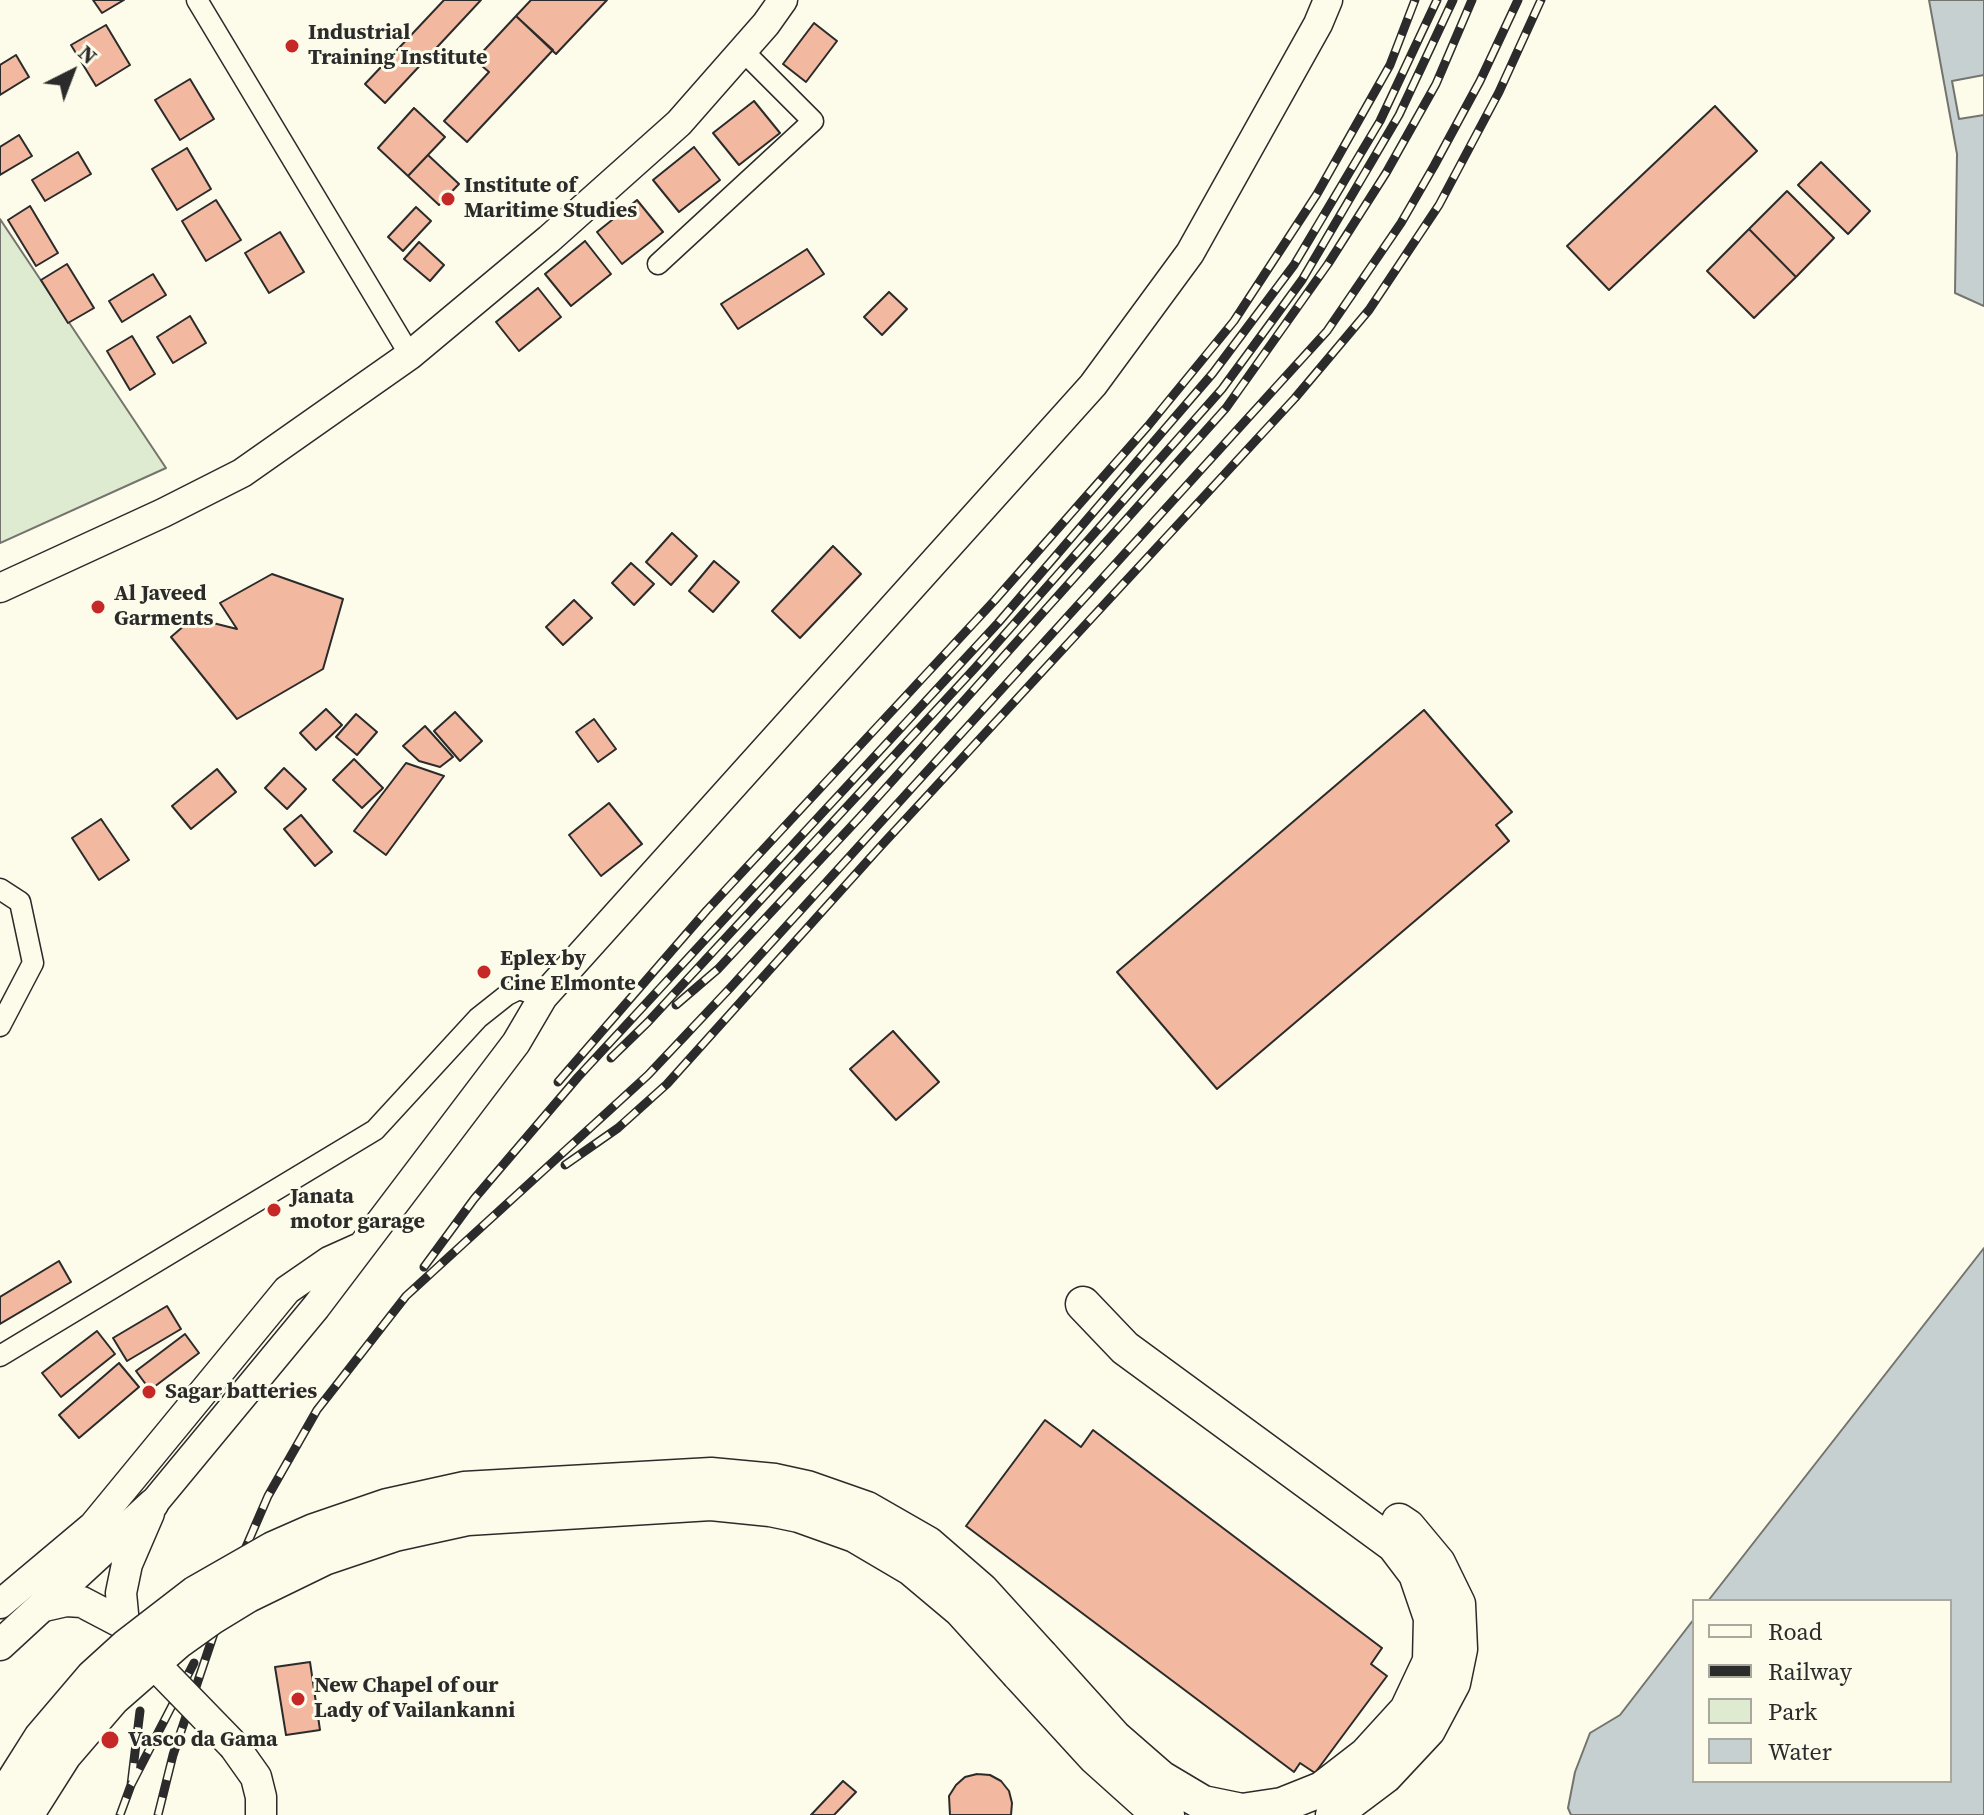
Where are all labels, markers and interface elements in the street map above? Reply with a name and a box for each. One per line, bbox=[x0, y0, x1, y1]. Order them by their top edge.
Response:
place label: Industrial Training Institute bbox=[308, 20, 487, 72]
north arrow bbox=[32, 32, 112, 112]
marker: Industrial Training Institute bbox=[283, 37, 301, 55]
text: N bbox=[72, 38, 104, 71]
place label: Institute of Maritime Studies bbox=[464, 173, 637, 224]
marker: Institute of Maritime Studies bbox=[439, 190, 457, 208]
place label: Al Javeed Garments bbox=[114, 581, 213, 632]
marker: Al Javeed Garments bbox=[89, 598, 107, 616]
place label: Eplex by Cine Elmonte bbox=[500, 946, 636, 998]
marker: Eplex by Cine Elmonte bbox=[475, 963, 493, 981]
place label: Janata motor garage bbox=[290, 1184, 425, 1236]
marker: Janata motor garage bbox=[265, 1201, 283, 1219]
place label: Sagar batteries bbox=[165, 1379, 317, 1405]
marker: Sagar batteries bbox=[140, 1383, 158, 1401]
legend bbox=[1692, 1599, 1952, 1783]
text: Road bbox=[1768, 1615, 1822, 1648]
text: Railway bbox=[1768, 1655, 1852, 1688]
place label: New Chapel of our Lady of Vailankanni bbox=[314, 1673, 515, 1724]
marker: New Chapel of our Lady of Vailankanni bbox=[289, 1690, 307, 1708]
text: Park bbox=[1768, 1695, 1817, 1728]
place label: Vasco da Gama bbox=[128, 1727, 278, 1753]
marker: Vasco da Gama bbox=[99, 1729, 121, 1751]
text: Water bbox=[1768, 1735, 1832, 1768]

